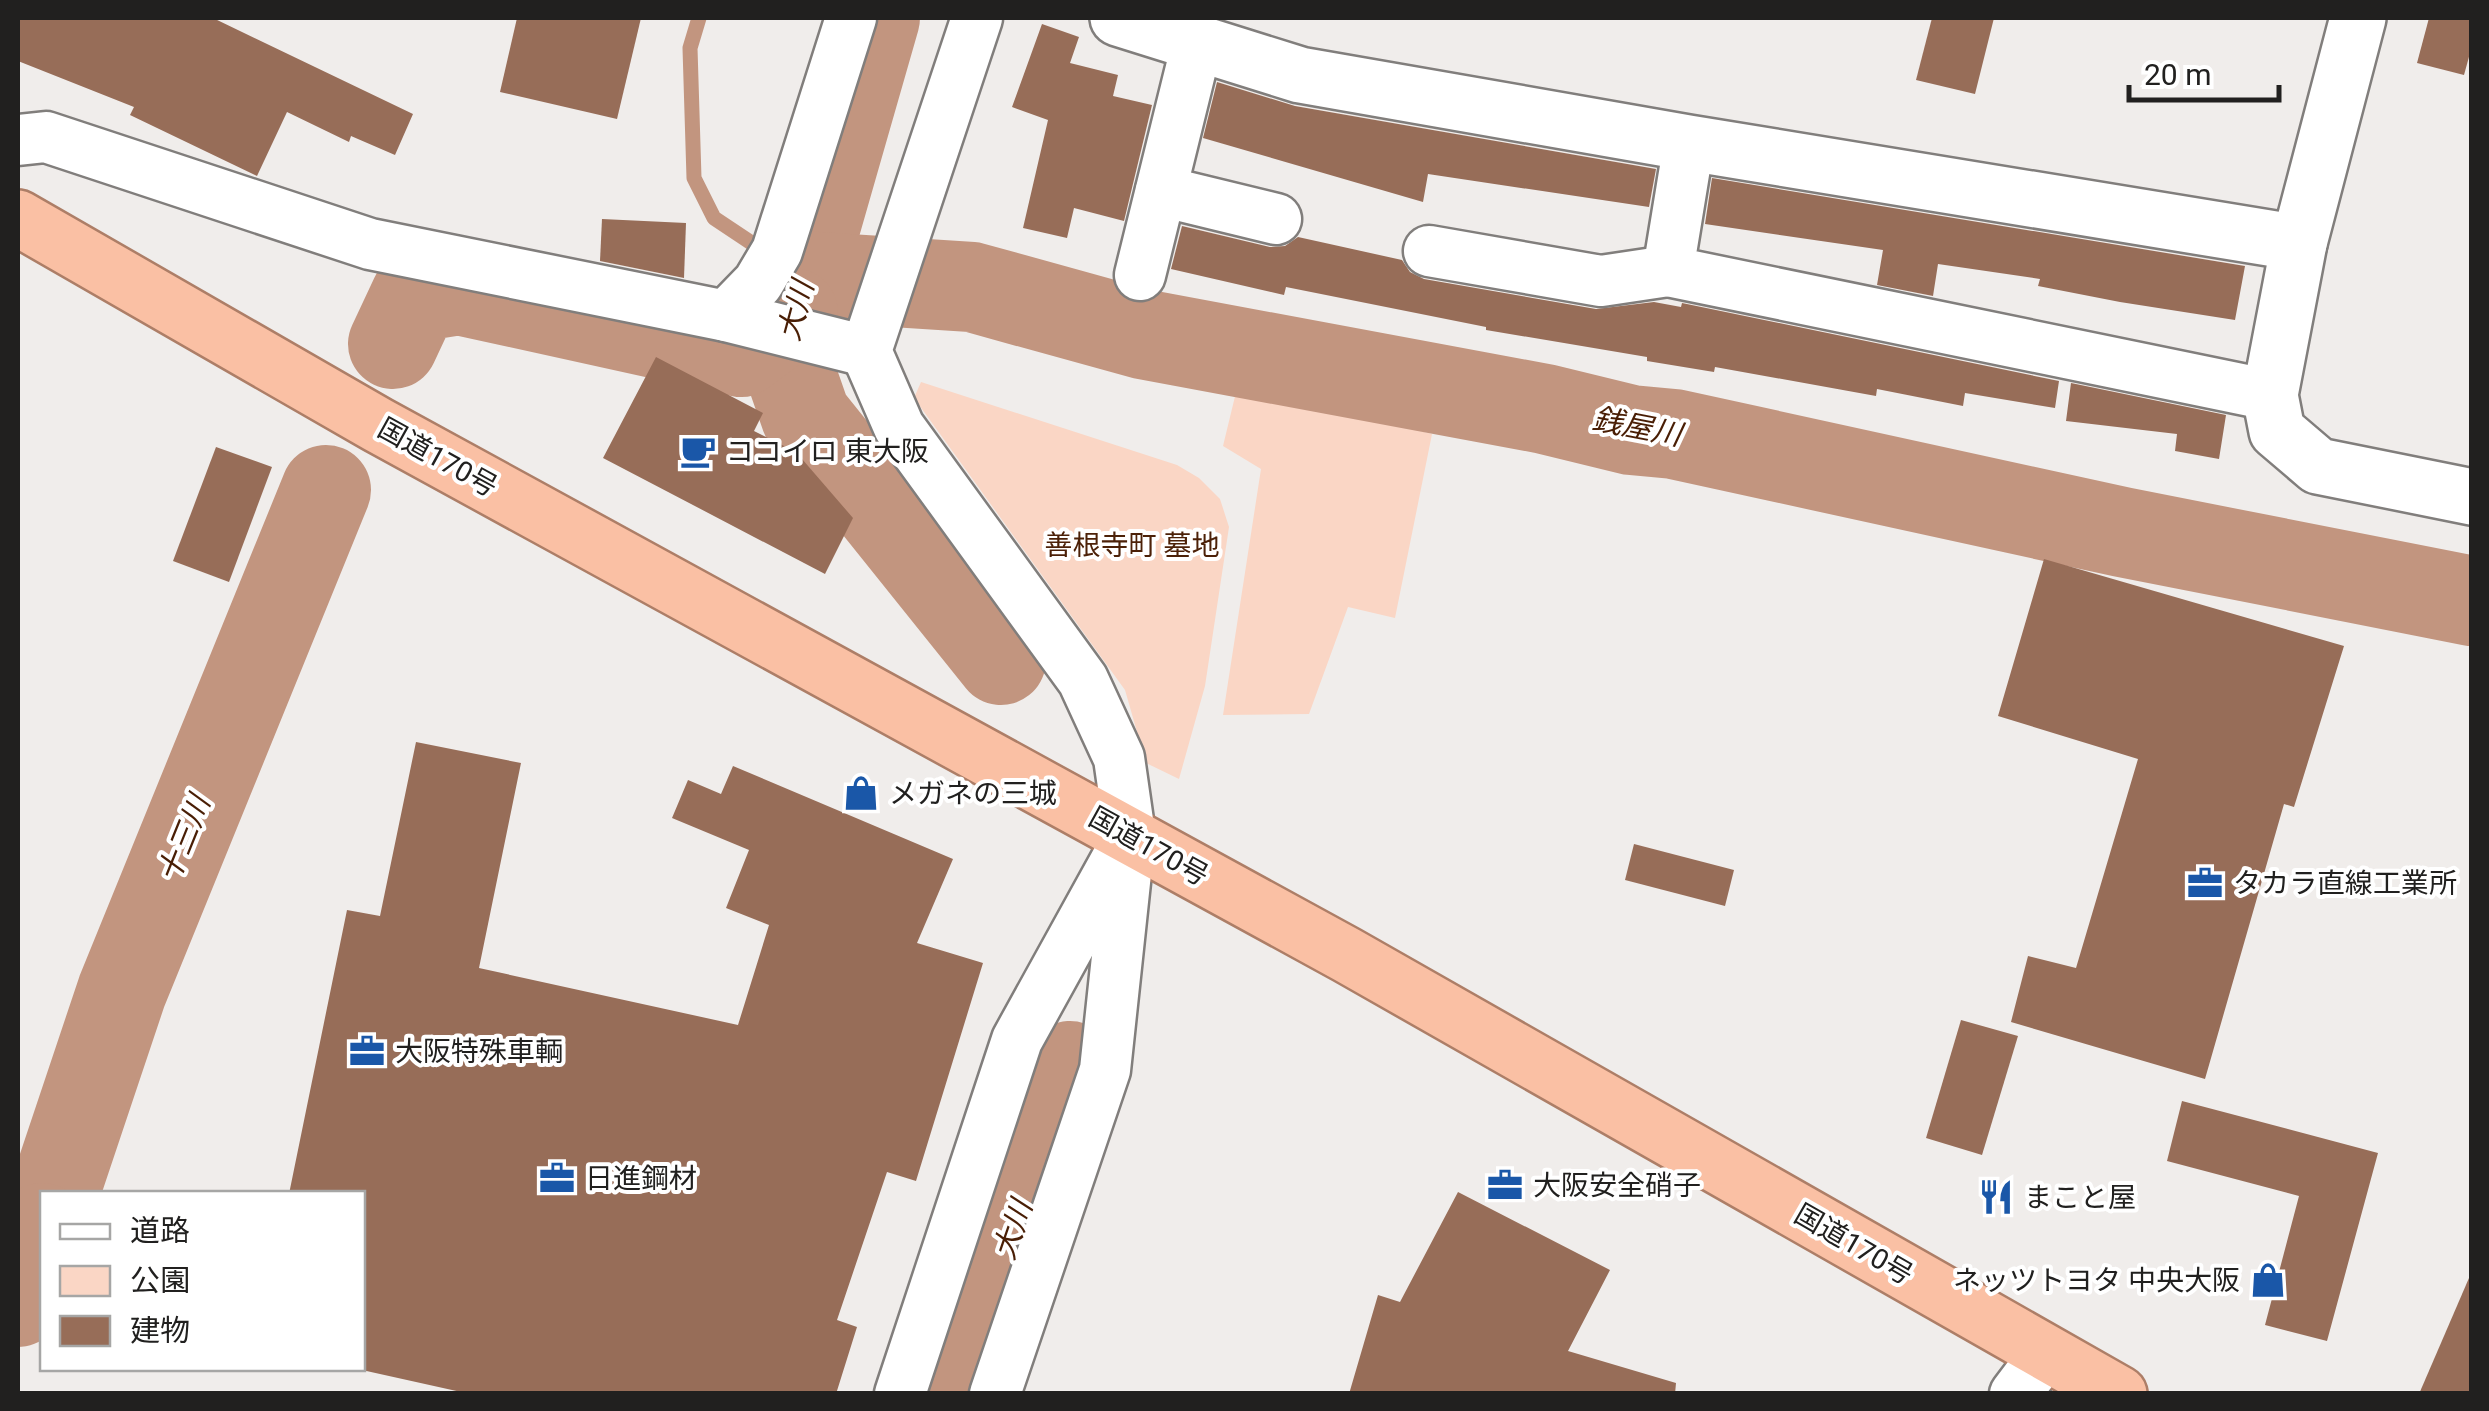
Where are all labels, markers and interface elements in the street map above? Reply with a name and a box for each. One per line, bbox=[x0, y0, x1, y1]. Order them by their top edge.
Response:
scale bar bbox=[2129, 40, 2279, 102]
text: 20 m bbox=[2144, 57, 2211, 92]
water label: 大川 bbox=[771, 274, 821, 344]
water label: 銭屋川 bbox=[1590, 401, 1688, 453]
street label: 国道170号 bbox=[372, 411, 503, 504]
cafe icon: ココイロ 東大阪 bbox=[679, 432, 717, 470]
place label: ココイロ 東大阪 bbox=[726, 435, 929, 468]
park label: 善根寺町 墓地 bbox=[1045, 529, 1219, 562]
shop icon: メガネの三城 bbox=[842, 774, 880, 812]
place label: メガネの三城 bbox=[889, 777, 1057, 810]
water label: 十三川 bbox=[150, 788, 218, 887]
street label: 国道170号 bbox=[1083, 800, 1214, 893]
office icon: タカラ直線工業所 bbox=[2186, 864, 2224, 902]
place label: タカラ直線工業所 bbox=[2233, 867, 2457, 900]
office icon: 大阪特殊車輌 bbox=[348, 1032, 386, 1070]
place label: 大阪特殊車輌 bbox=[395, 1035, 563, 1068]
office icon: 日進鋼材 bbox=[538, 1159, 576, 1197]
place label: 日進鋼材 bbox=[585, 1162, 697, 1195]
office icon: 大阪安全硝子 bbox=[1486, 1166, 1524, 1204]
place label: 大阪安全硝子 bbox=[1533, 1169, 1701, 1202]
restaurant icon: まこと屋 bbox=[1977, 1178, 2015, 1216]
place label: まこと屋 bbox=[2024, 1181, 2136, 1214]
legend bbox=[40, 1191, 365, 1371]
water label: 大川 bbox=[986, 1193, 1040, 1264]
street label: 国道170号 bbox=[1789, 1197, 1919, 1292]
text: 道路 bbox=[130, 1213, 190, 1248]
shop icon: ネッツトヨタ 中央大阪 bbox=[2249, 1261, 2287, 1299]
text: 公園 bbox=[130, 1263, 190, 1298]
place label: ネッツトヨタ 中央大阪 bbox=[1953, 1264, 2240, 1297]
text: 建物 bbox=[130, 1313, 190, 1348]

